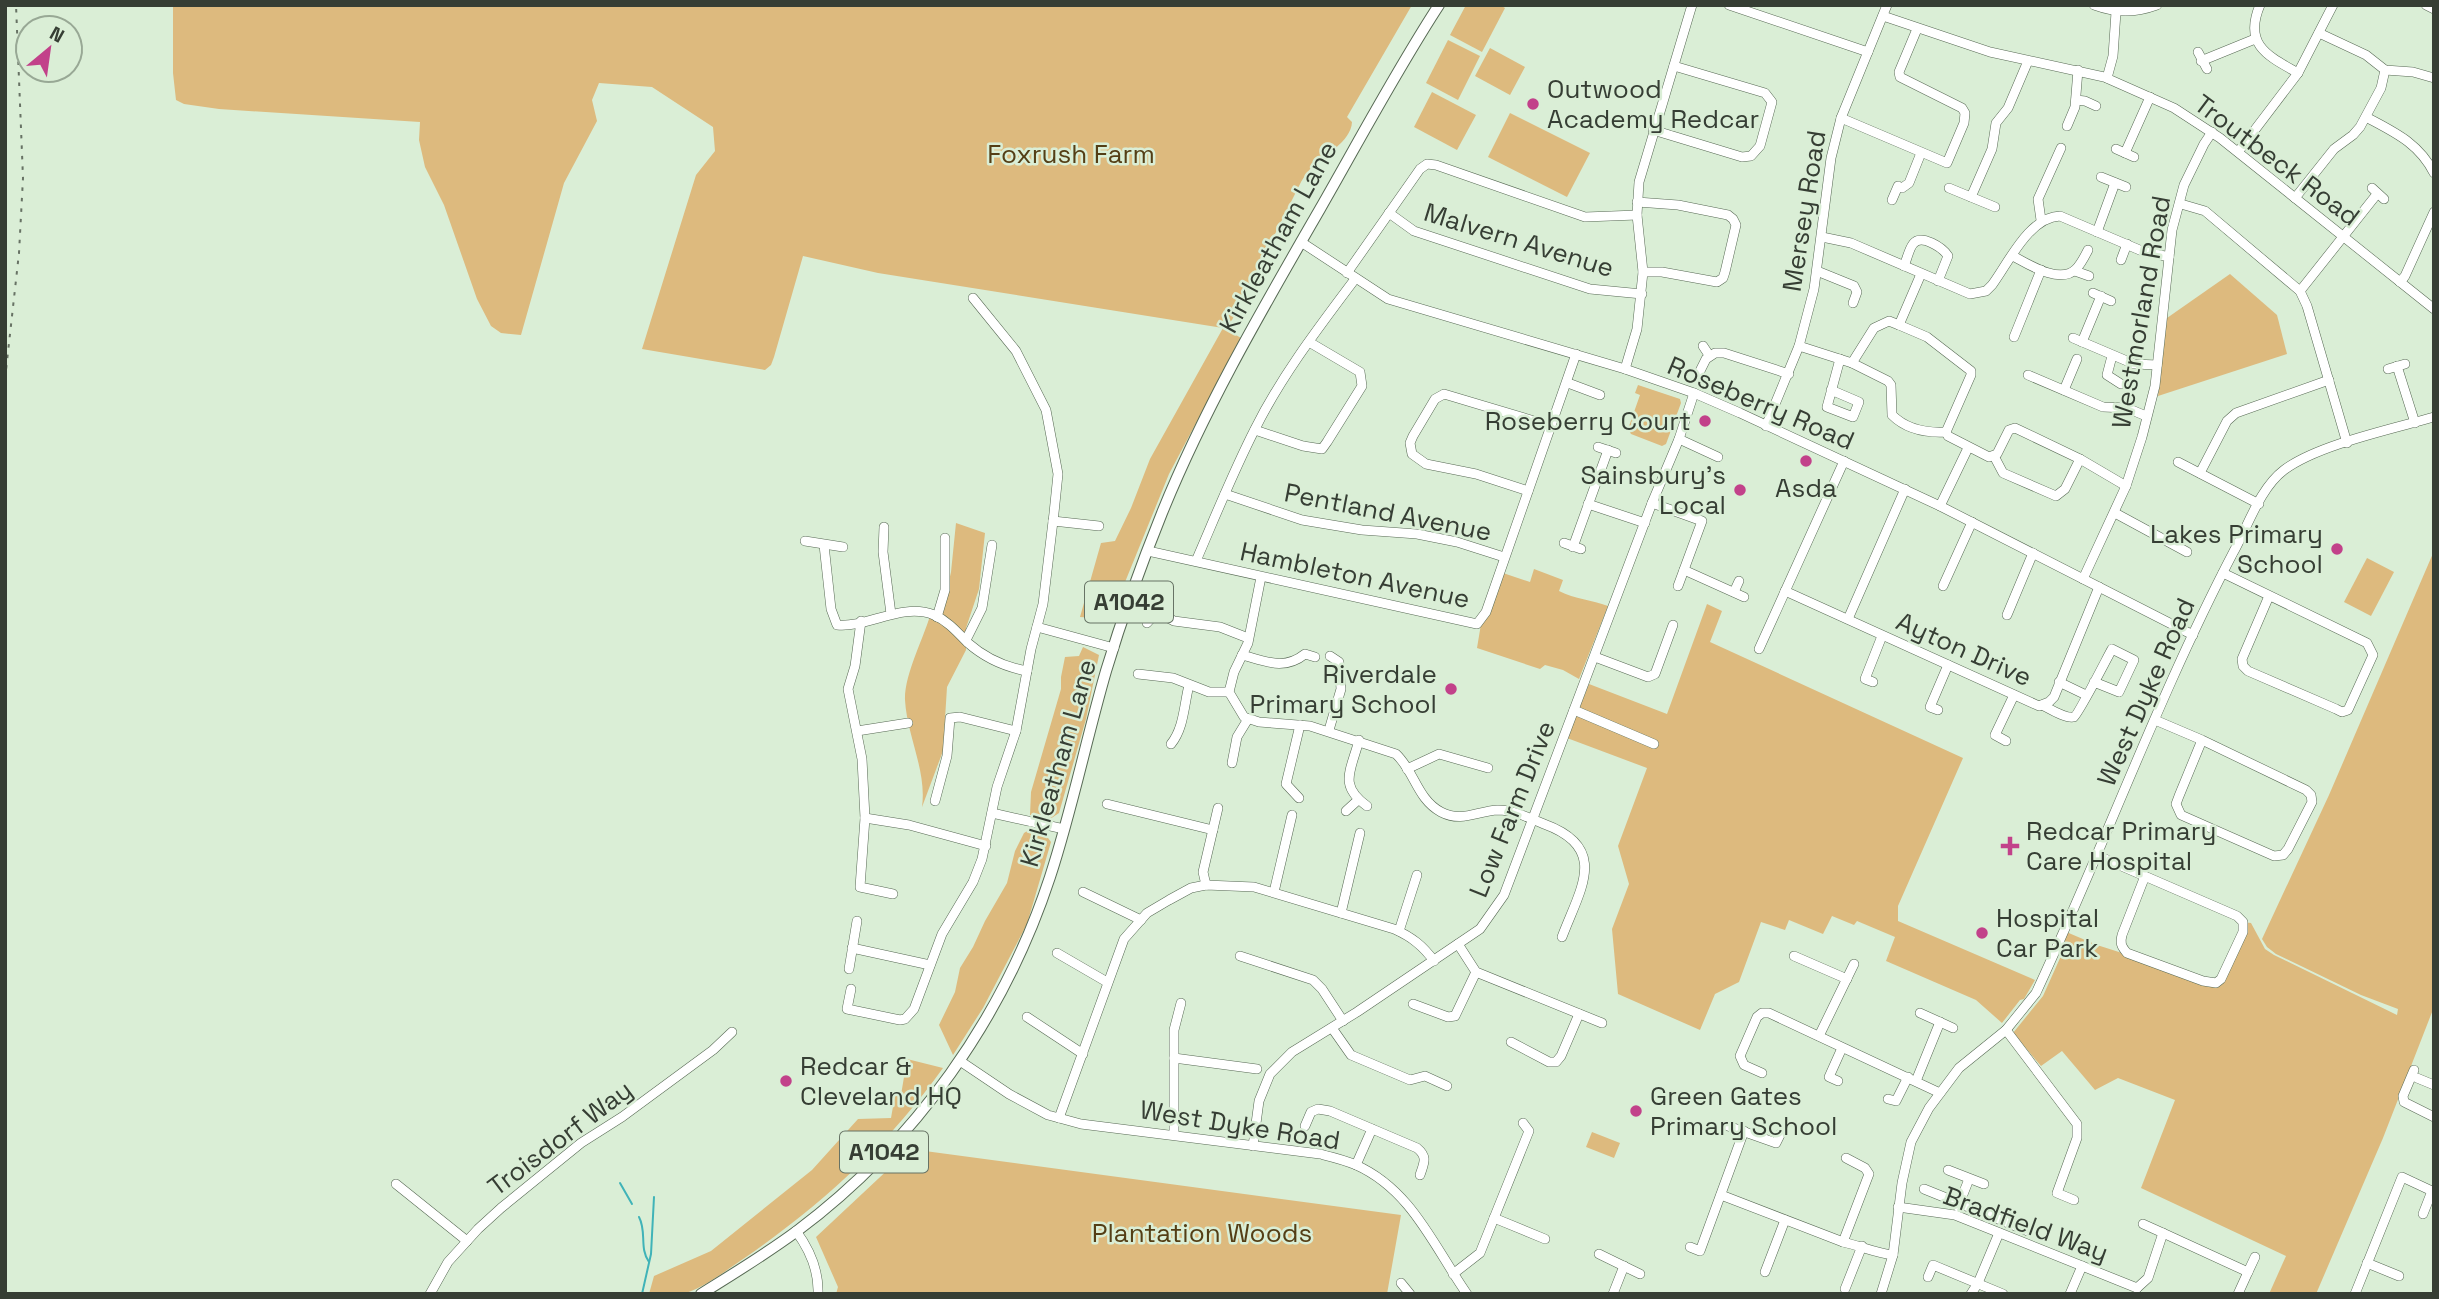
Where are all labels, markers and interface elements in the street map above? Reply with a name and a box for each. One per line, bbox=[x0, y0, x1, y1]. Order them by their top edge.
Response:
north arrow bbox=[14, 14, 84, 84]
text: N bbox=[45, 21, 69, 49]
place label: Outwood Academy Redcar bbox=[1547, 72, 1759, 136]
street label: Troutbeck Road bbox=[2187, 87, 2367, 233]
marker: Outwood Academy Redcar bbox=[1525, 96, 1541, 112]
street label: Mersey Road bbox=[1774, 128, 1834, 294]
street label: Kirkleatham Lane bbox=[1211, 135, 1345, 339]
park label: Foxrush Farm bbox=[987, 137, 1155, 171]
street label: Westmorland Road bbox=[2104, 193, 2178, 431]
street label: Malvern Avenue bbox=[1420, 195, 1618, 285]
street label: Roseberry Road bbox=[1662, 348, 1860, 458]
place label: Roseberry Court bbox=[1485, 404, 1691, 438]
marker: Roseberry Court bbox=[1697, 413, 1713, 429]
marker: Asda bbox=[1798, 453, 1814, 469]
place label: Sainsbury's Local bbox=[1581, 458, 1726, 522]
place label: Asda bbox=[1775, 471, 1837, 505]
street label: Pentland Avenue bbox=[1282, 475, 1494, 549]
marker: Sainsbury's Local bbox=[1732, 482, 1748, 498]
place label: Lakes Primary School bbox=[2150, 517, 2323, 581]
street label: Hambleton Avenue bbox=[1237, 534, 1473, 616]
marker: Lakes Primary School bbox=[2329, 541, 2345, 557]
road number: A1042 bbox=[1085, 582, 1173, 622]
street label: West Dyke Road bbox=[2089, 593, 2203, 791]
street label: Ayton Drive bbox=[1891, 604, 2037, 694]
street label: Kirkleatham Lane bbox=[1012, 655, 1104, 871]
place label: Riverdale Primary School bbox=[1250, 657, 1437, 721]
marker: Riverdale Primary School bbox=[1443, 681, 1459, 697]
street label: Low Farm Drive bbox=[1461, 716, 1563, 902]
place label: Redcar Primary Care Hospital bbox=[2026, 814, 2216, 878]
marker: Redcar Primary Care Hospital bbox=[2000, 836, 2020, 856]
place label: Hospital Car Park bbox=[1996, 901, 2099, 965]
marker: Hospital Car Park bbox=[1974, 925, 1990, 941]
place label: Redcar & Cleveland HQ bbox=[800, 1049, 962, 1113]
street label: Troisdorf Way bbox=[481, 1073, 639, 1203]
marker: Redcar & Cleveland HQ bbox=[778, 1073, 794, 1089]
place label: Green Gates Primary School bbox=[1650, 1079, 1837, 1143]
street label: West Dyke Road bbox=[1137, 1092, 1343, 1158]
marker: Green Gates Primary School bbox=[1628, 1103, 1644, 1119]
road number: A1042 bbox=[840, 1132, 928, 1172]
street label: Bradfield Way bbox=[1939, 1178, 2113, 1270]
park label: Plantation Woods bbox=[1092, 1216, 1312, 1250]

